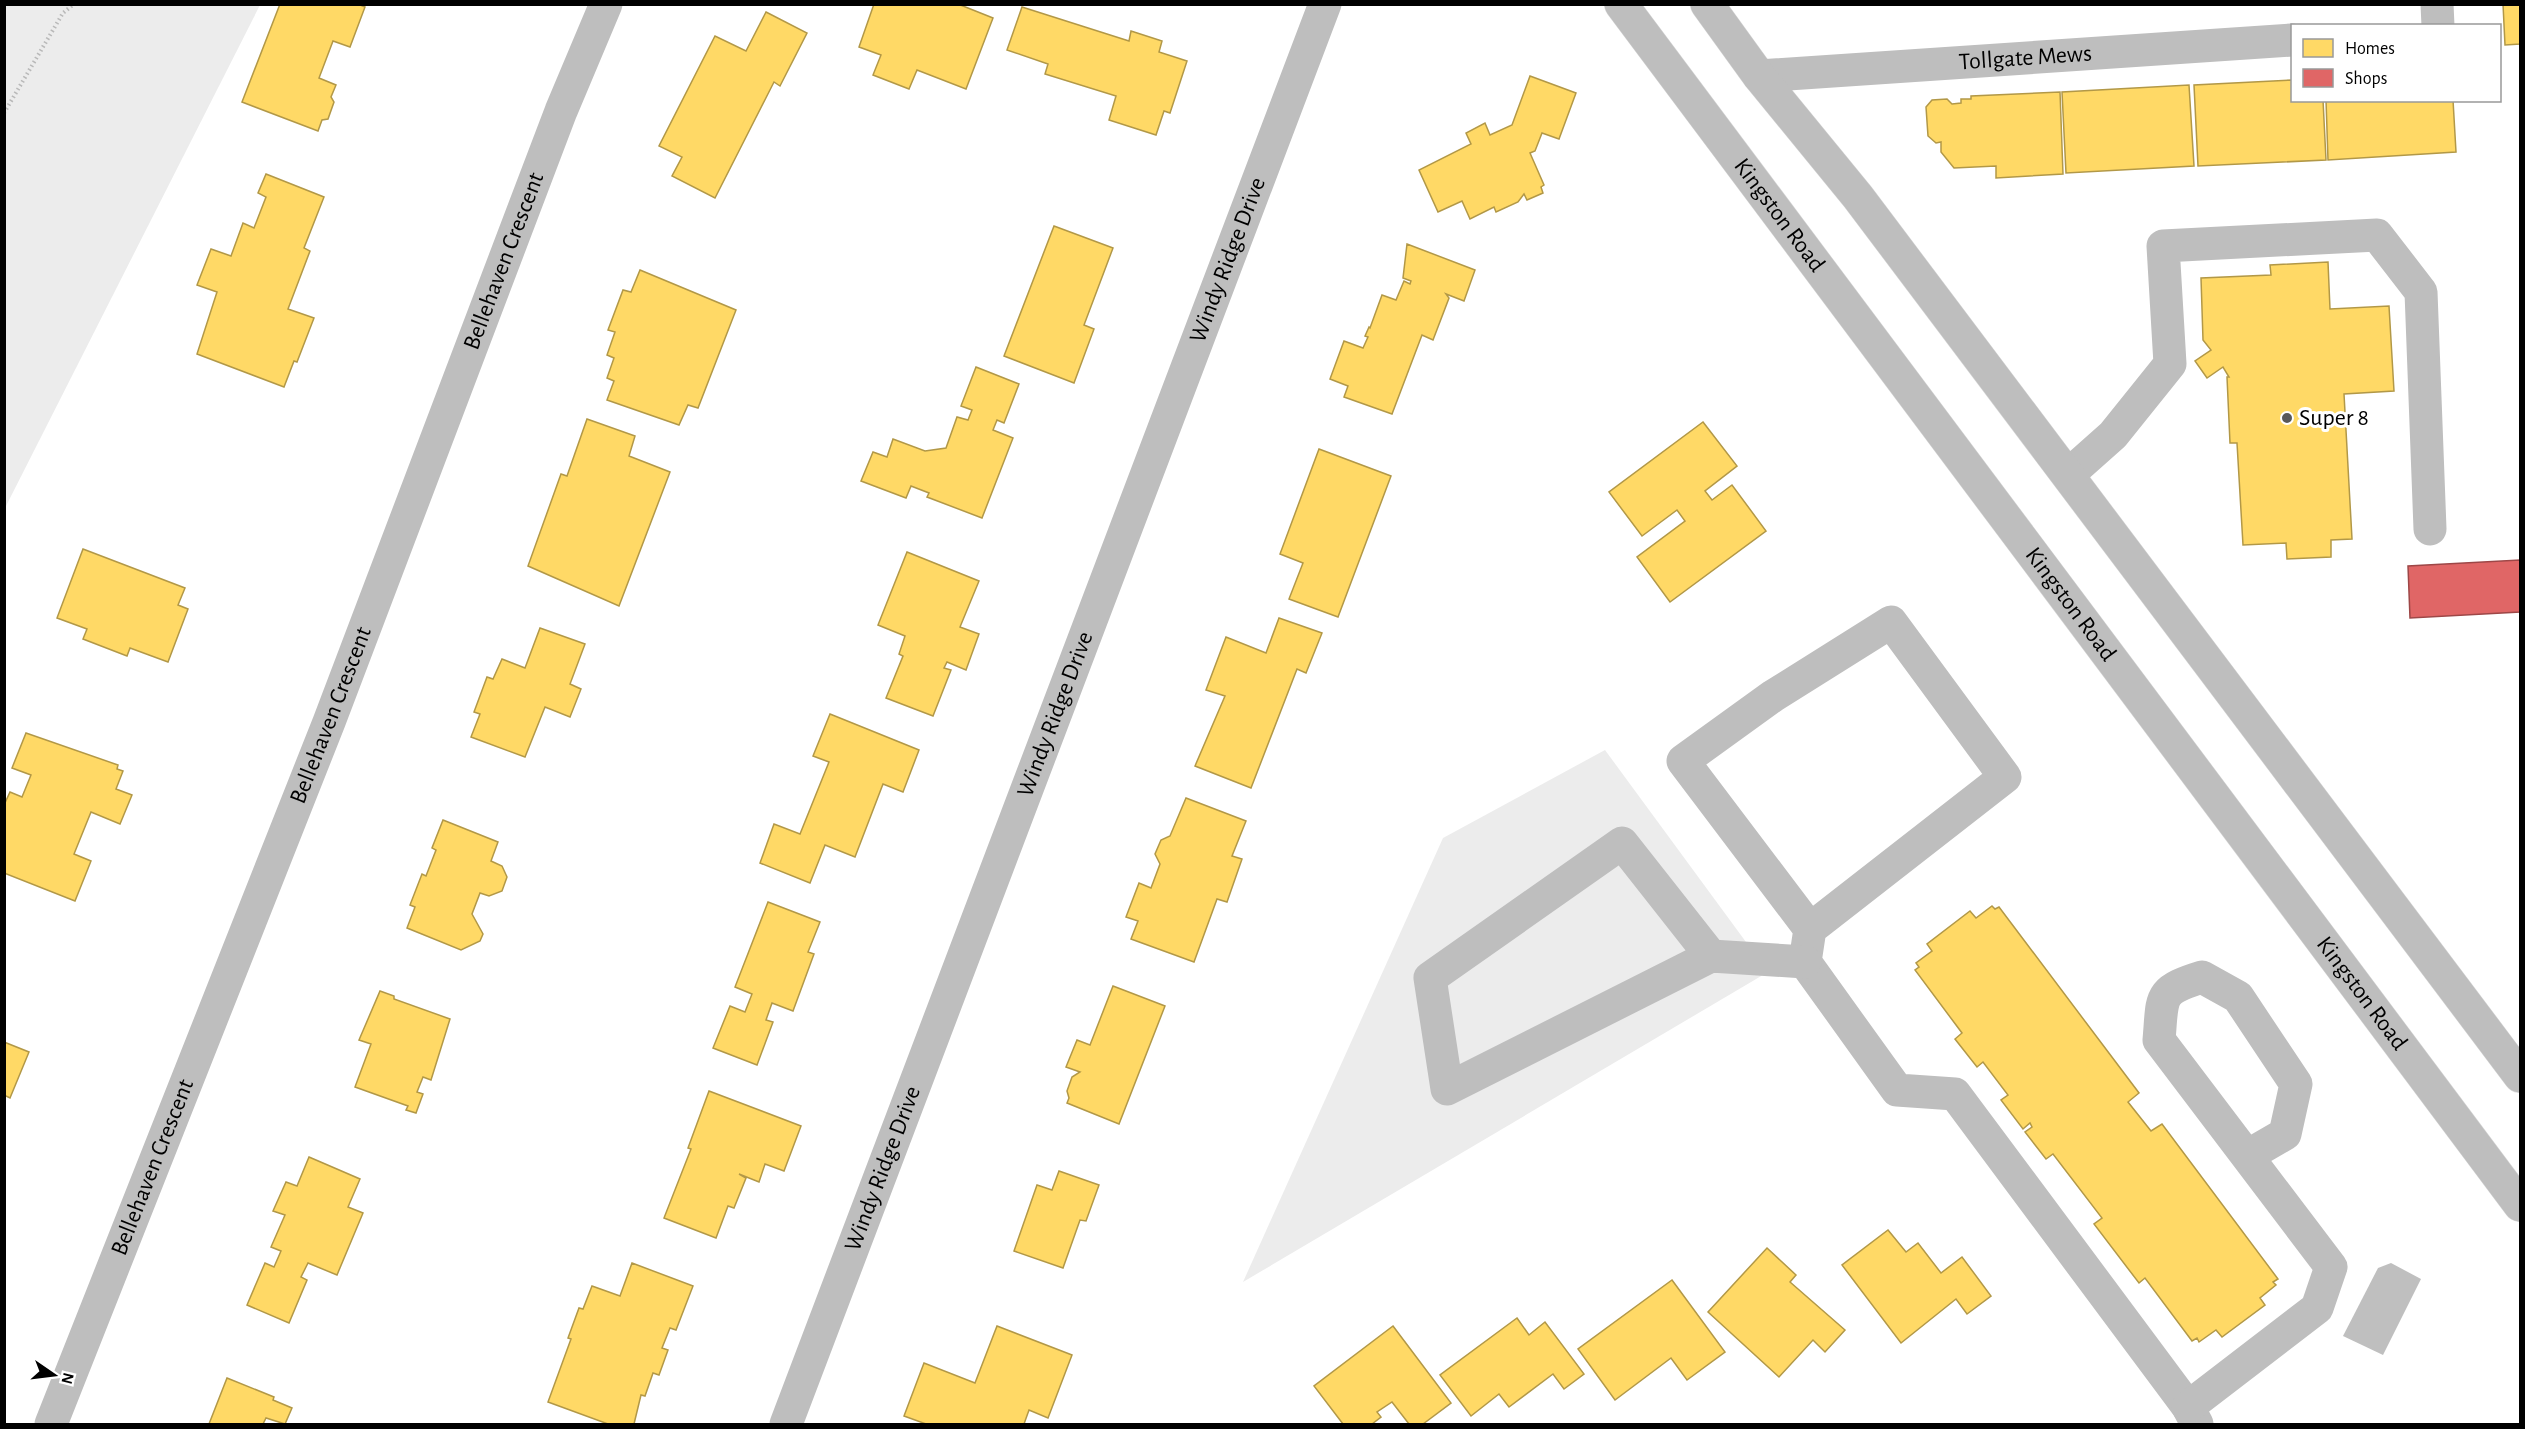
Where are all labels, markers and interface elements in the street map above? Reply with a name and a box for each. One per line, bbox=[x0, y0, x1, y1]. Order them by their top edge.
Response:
legend bbox=[2291, 24, 2501, 102]
text: Homes bbox=[2345, 40, 2395, 58]
street label: Tollgate Mews bbox=[1958, 42, 2093, 74]
text: Shops bbox=[2345, 70, 2387, 88]
street label: Kingston Road bbox=[1729, 154, 1829, 277]
street label: Bellehaven Crescent bbox=[460, 169, 549, 353]
street label: Windy Ridge Drive bbox=[1186, 174, 1270, 346]
place label: Super 8 bbox=[2299, 406, 2369, 430]
marker: Super 8 bbox=[2280, 411, 2294, 425]
street label: Kingston Road bbox=[2020, 543, 2120, 666]
street label: Bellehaven Crescent bbox=[286, 623, 376, 807]
street label: Windy Ridge Drive bbox=[1013, 629, 1098, 800]
street label: Kingston Road bbox=[2312, 932, 2412, 1055]
street label: Bellehaven Crescent bbox=[107, 1076, 198, 1259]
street label: Windy Ridge Drive bbox=[841, 1083, 925, 1255]
north arrow bbox=[24, 1345, 84, 1405]
text: N bbox=[58, 1371, 77, 1386]

